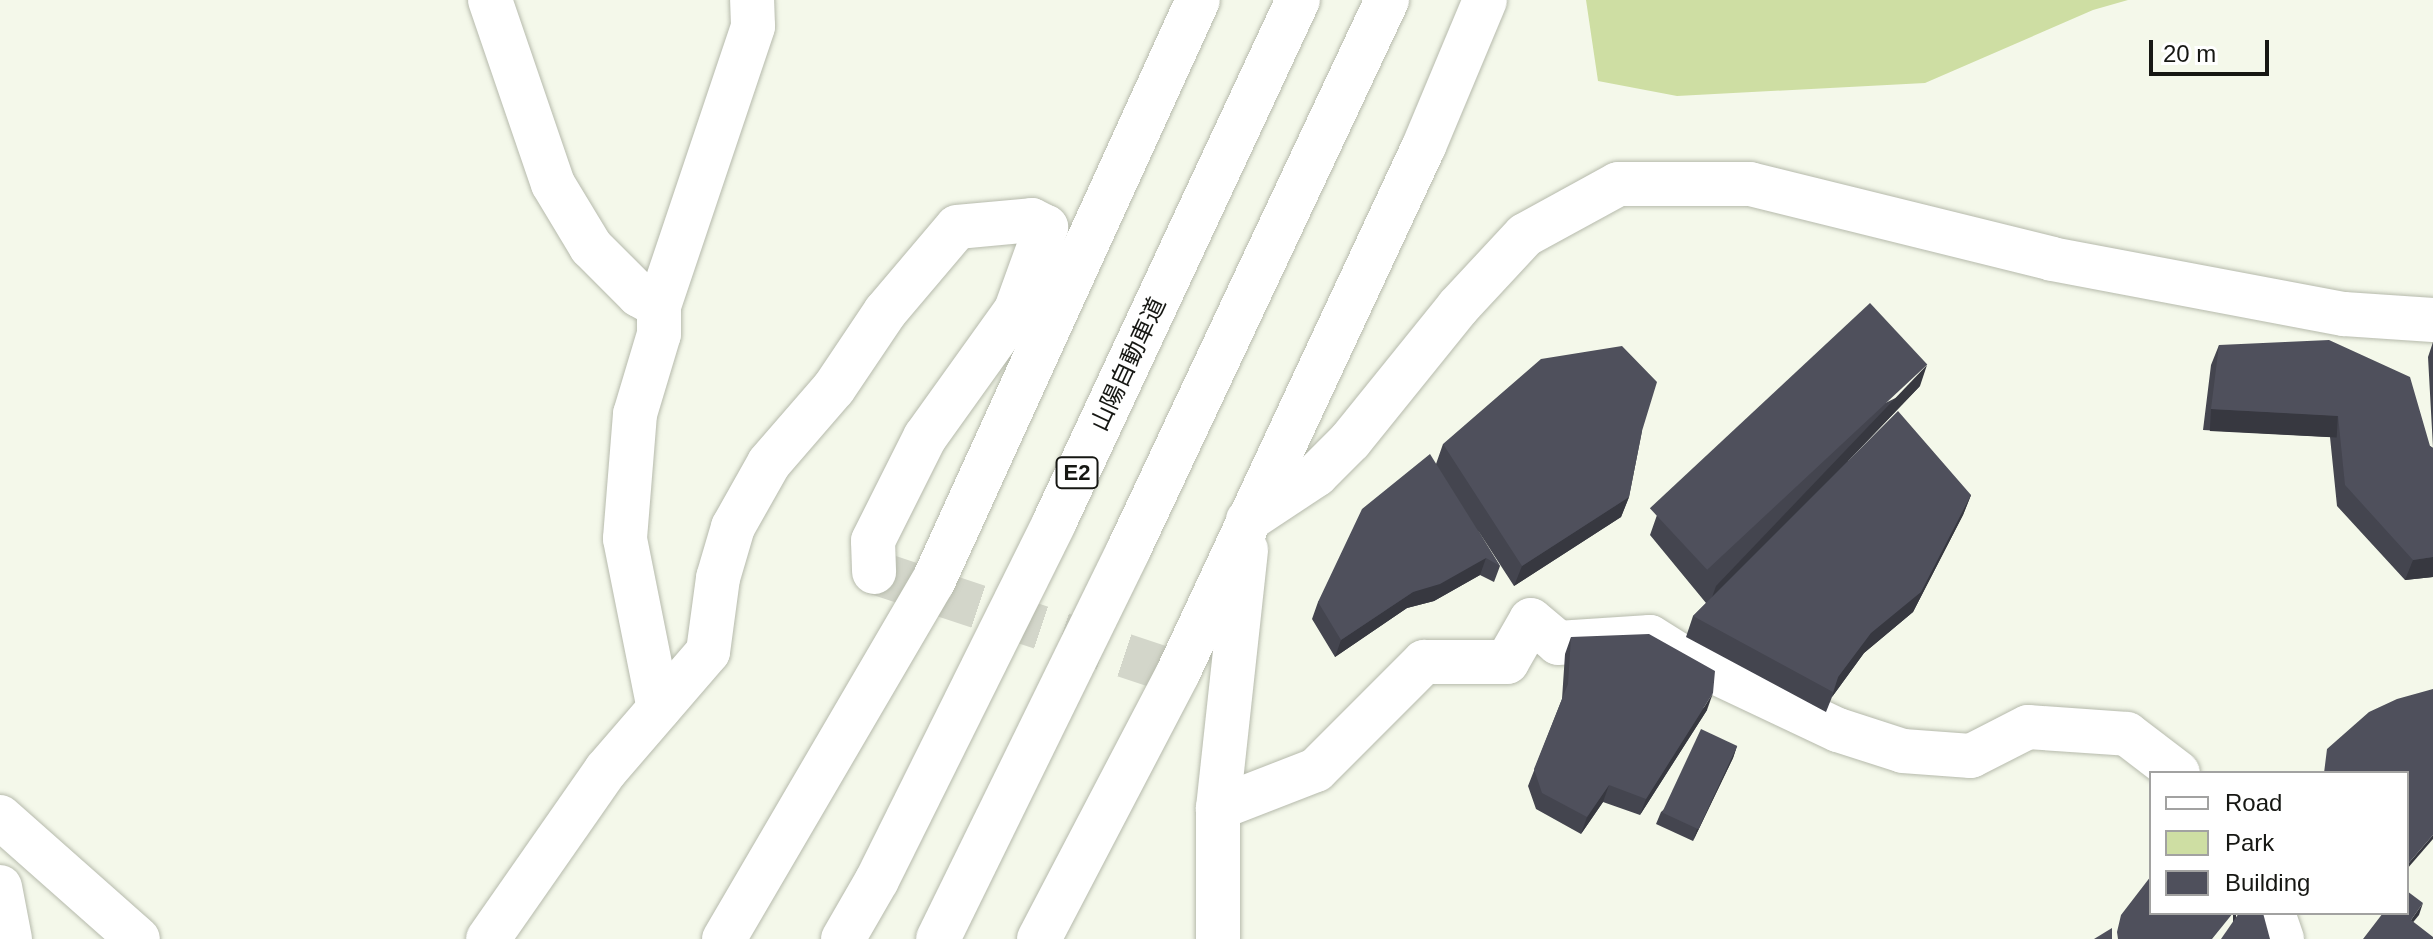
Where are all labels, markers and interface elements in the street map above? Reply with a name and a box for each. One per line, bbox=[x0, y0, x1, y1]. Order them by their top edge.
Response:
scale bar bbox=[2153, 24, 2273, 74]
text: 20 m bbox=[2163, 40, 2216, 67]
street label: 山陽自動車道 bbox=[1085, 293, 1171, 435]
road number: E2 bbox=[1055, 455, 1099, 491]
legend bbox=[2149, 771, 2409, 915]
text: Road bbox=[2225, 789, 2282, 816]
text: Park bbox=[2225, 829, 2274, 856]
text: Building bbox=[2225, 869, 2310, 896]

